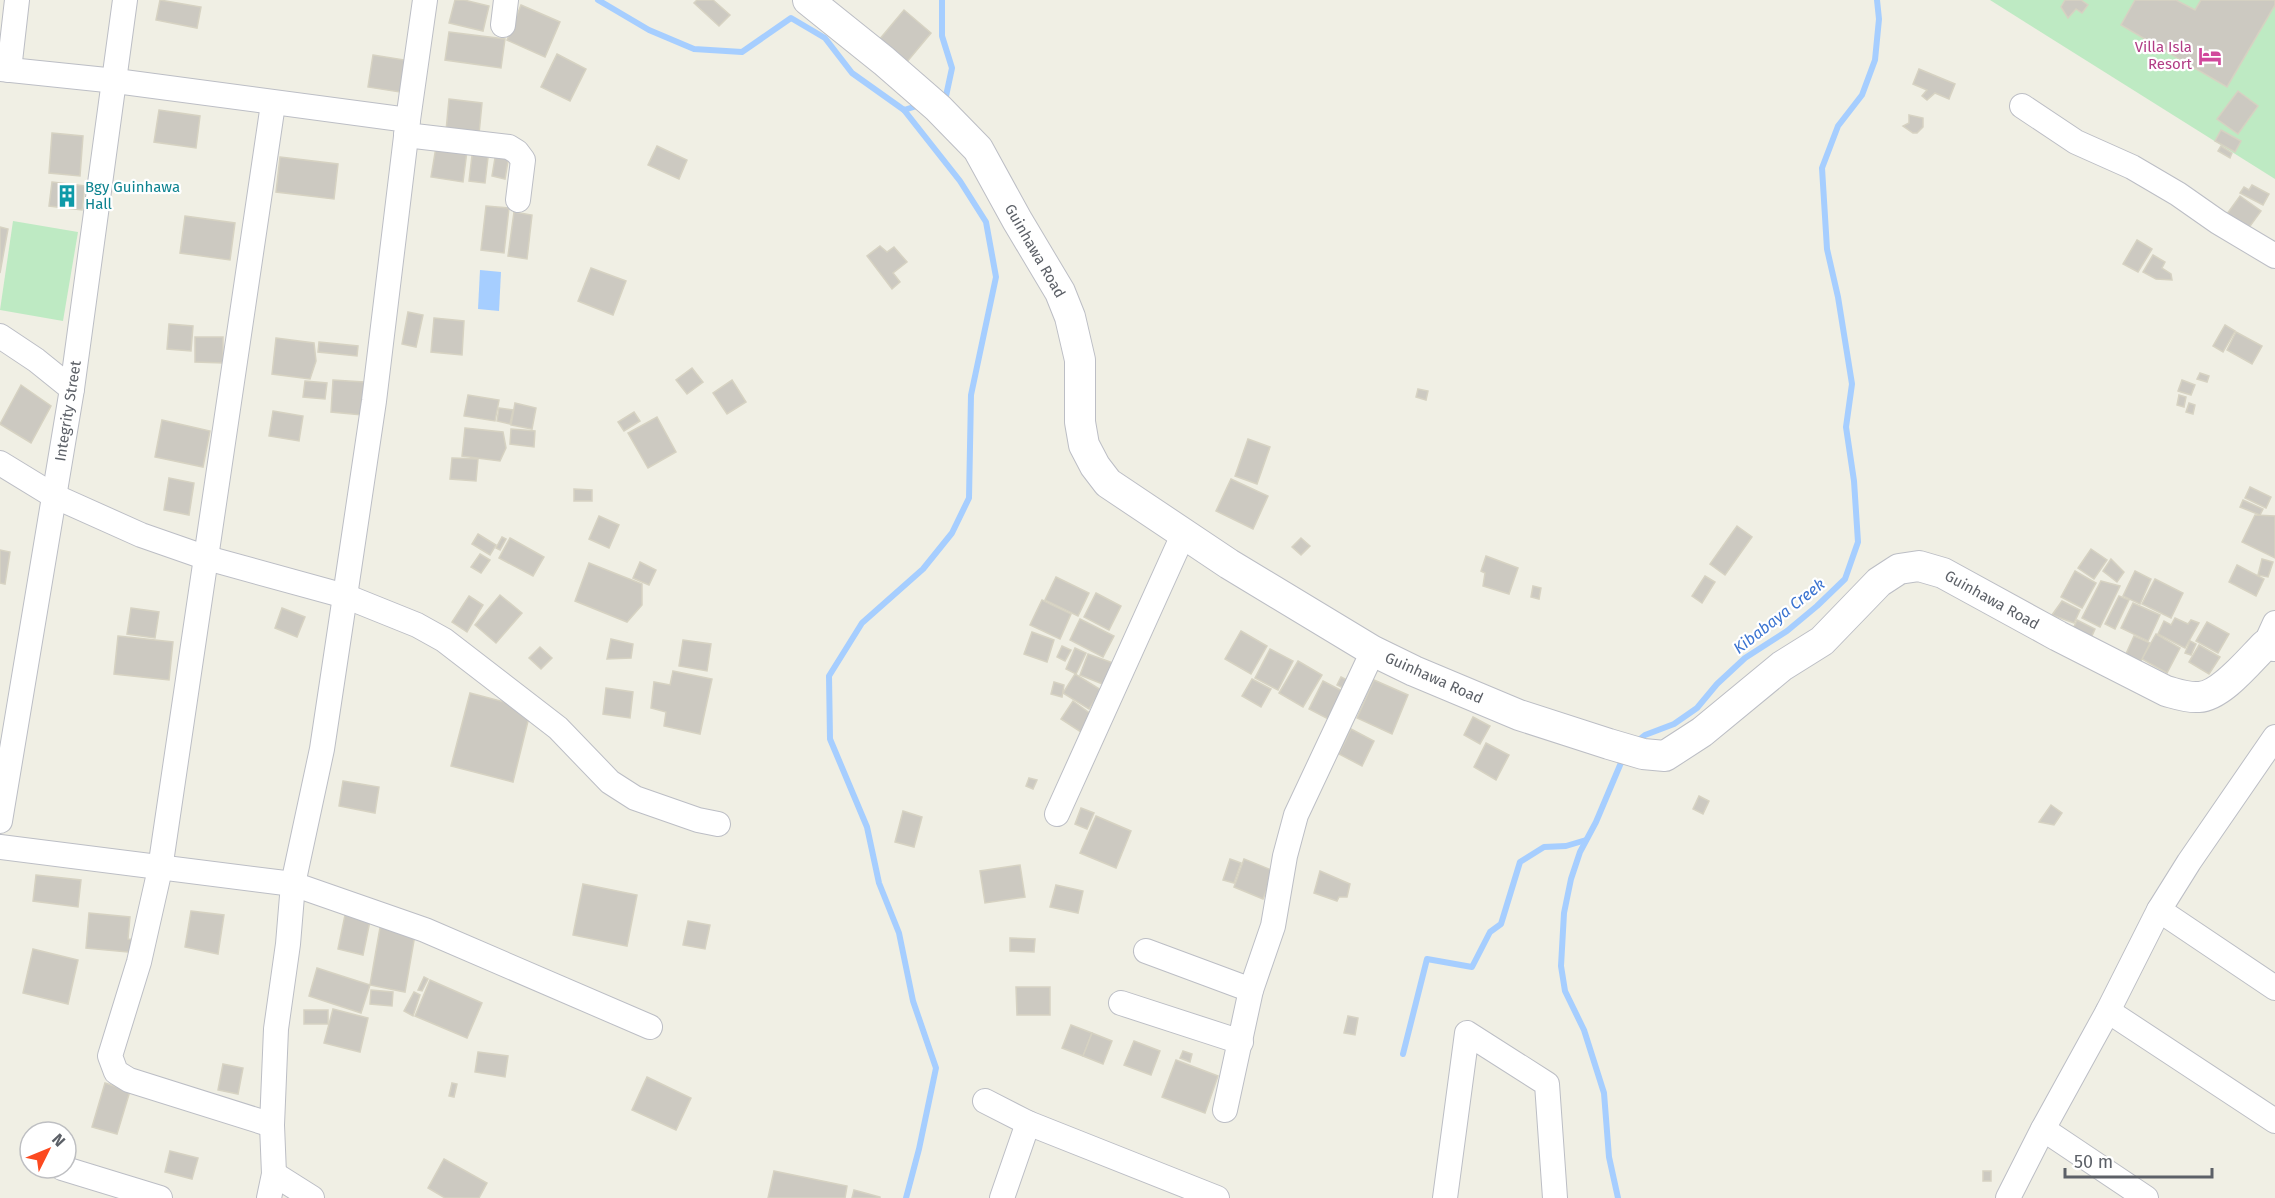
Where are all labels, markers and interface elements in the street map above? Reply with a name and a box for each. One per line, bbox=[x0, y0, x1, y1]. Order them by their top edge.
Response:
place label: Villa Isla Resort bbox=[2135, 38, 2193, 73]
hotel icon: Villa Isla Resort bbox=[2197, 43, 2223, 69]
place label: Bgy Guinhawa Hall bbox=[85, 178, 180, 213]
building icon: Bgy Guinhawa Hall bbox=[54, 183, 80, 209]
street label: Guinhawa Road bbox=[1001, 201, 1069, 301]
street label: Integrity Street bbox=[51, 359, 85, 463]
street label: Guinhawa Road bbox=[1942, 567, 2042, 633]
water label: Kibabaya Creek bbox=[1729, 574, 1829, 658]
street label: Guinhawa Road bbox=[1382, 648, 1486, 708]
north arrow bbox=[18, 1120, 78, 1180]
text: N bbox=[48, 1130, 69, 1150]
scale bar bbox=[2065, 1141, 2212, 1179]
text: 50 m bbox=[2074, 1151, 2113, 1173]

